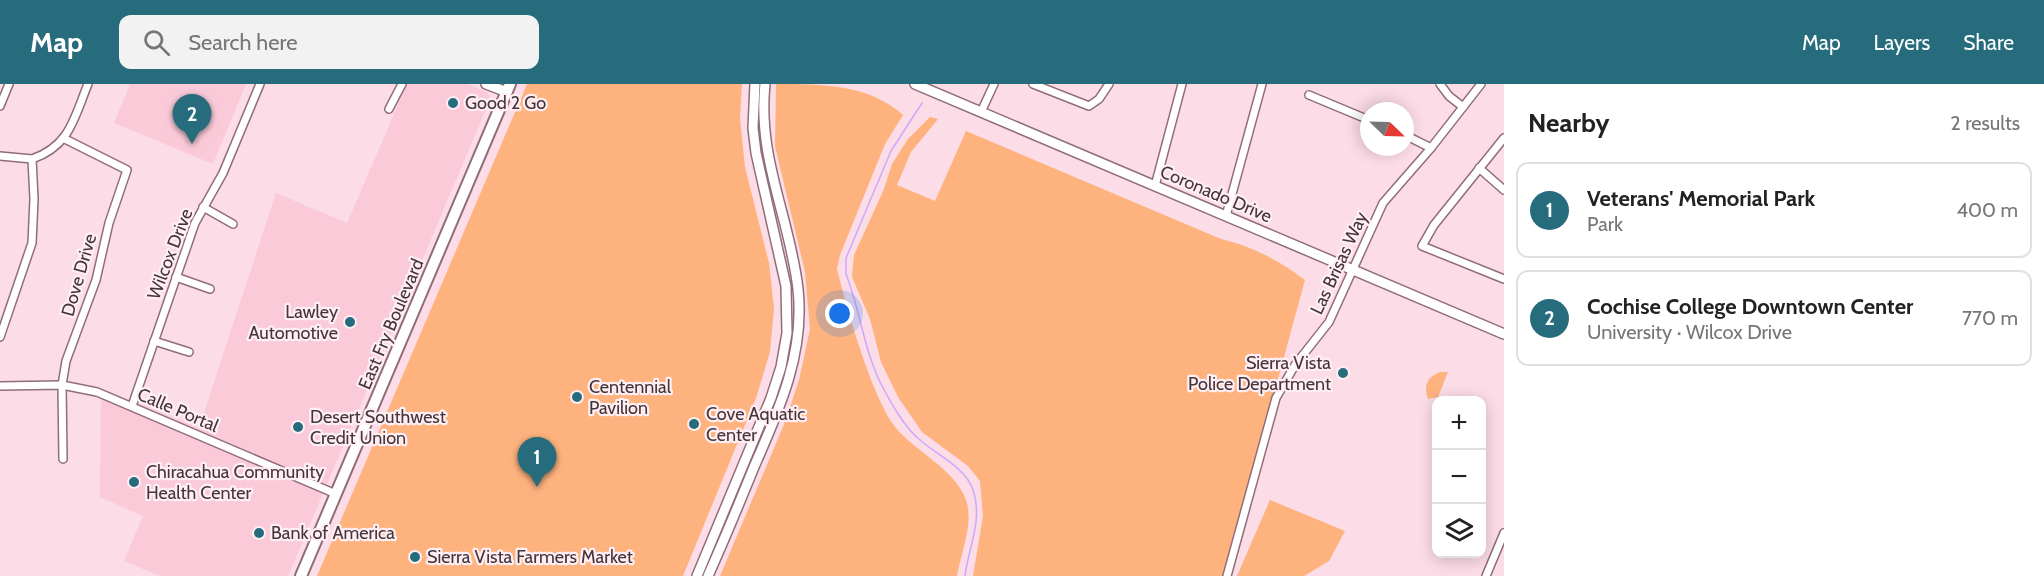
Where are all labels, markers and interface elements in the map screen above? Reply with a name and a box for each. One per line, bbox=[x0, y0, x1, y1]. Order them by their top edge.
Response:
search box bbox=[119, 15, 539, 69]
text: Map bbox=[30, 25, 83, 59]
icon: search bbox=[140, 26, 173, 59]
text: Search here bbox=[188, 29, 297, 56]
text: Map bbox=[1802, 30, 1841, 55]
text: Layers bbox=[1874, 30, 1930, 55]
text: Share bbox=[1963, 30, 2014, 55]
place label: Good 2 Go bbox=[465, 92, 546, 114]
pin: 2 bbox=[172, 94, 212, 144]
marker: Good 2 Go bbox=[446, 96, 460, 110]
north arrow bbox=[1360, 102, 1414, 156]
text: Nearby bbox=[1528, 107, 1609, 139]
text: 2 results bbox=[1950, 111, 2020, 135]
street label: Coronado Drive bbox=[1157, 161, 1275, 227]
text: Veterans' Memorial Park bbox=[1587, 185, 1815, 212]
text: 1 bbox=[1546, 198, 1553, 222]
text: 400 m bbox=[1956, 198, 2018, 222]
street label: Wilcox Drive bbox=[143, 205, 197, 303]
street label: Las Brisas Way bbox=[1306, 208, 1372, 318]
text: Park bbox=[1587, 212, 1623, 236]
street label: Dove Drive bbox=[57, 231, 101, 319]
street label: East Fry Boulevard bbox=[354, 255, 428, 393]
text: Cochise College Downtown Center bbox=[1587, 293, 1913, 320]
your location bbox=[825, 299, 854, 328]
place label: Lawley Automotive bbox=[248, 301, 338, 344]
text: 2 bbox=[1544, 306, 1555, 330]
text: 770 m bbox=[1962, 306, 2018, 330]
marker: Lawley Automotive bbox=[343, 315, 357, 329]
text: University · Wilcox Drive bbox=[1587, 320, 1792, 344]
place label: Sierra Vista Police Department bbox=[1188, 352, 1331, 395]
marker: Sierra Vista Police Department bbox=[1336, 366, 1350, 380]
place label: Centennial Pavilion bbox=[589, 376, 672, 419]
street label: Calle Portal bbox=[134, 383, 223, 437]
marker: Centennial Pavilion bbox=[570, 390, 584, 404]
map controls bbox=[1432, 396, 1486, 558]
button: + bbox=[1432, 396, 1486, 450]
place label: Cove Aquatic Center bbox=[706, 403, 805, 446]
place label: Desert Southwest Credit Union bbox=[310, 406, 446, 449]
marker: Cove Aquatic Center bbox=[687, 417, 701, 431]
marker: Desert Southwest Credit Union bbox=[291, 420, 305, 434]
pin: 1 bbox=[518, 438, 556, 487]
button: − bbox=[1432, 450, 1486, 504]
place label: Chiracahua Community Health Center bbox=[146, 461, 324, 504]
marker: Chiracahua Community Health Center bbox=[127, 475, 141, 489]
button: layers bbox=[1432, 504, 1486, 558]
place label: Bank of America bbox=[271, 522, 395, 544]
marker: Bank of America bbox=[252, 526, 266, 540]
place label: Sierra Vista Farmers Market bbox=[427, 546, 633, 568]
marker: Sierra Vista Farmers Market bbox=[408, 550, 422, 564]

